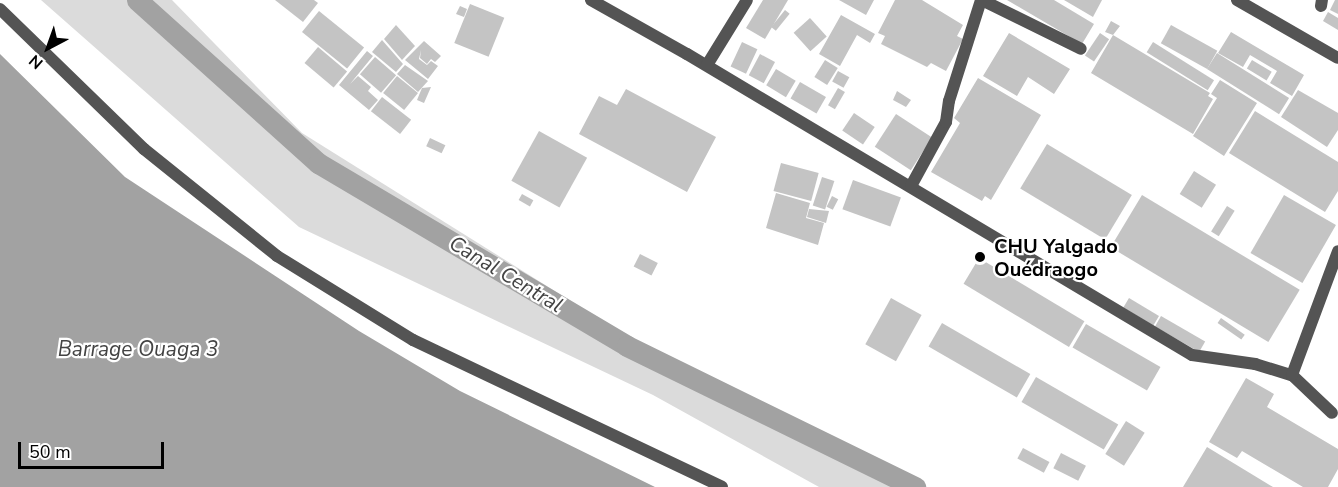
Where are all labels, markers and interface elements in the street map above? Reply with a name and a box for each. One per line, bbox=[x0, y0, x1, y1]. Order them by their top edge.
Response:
north arrow bbox=[18, 18, 78, 78]
text: N bbox=[24, 49, 48, 74]
water label: Canal Central bbox=[445, 230, 567, 318]
place label: CHU Yalgado Ouédraogo bbox=[994, 234, 1118, 281]
marker: CHU Yalgado Ouédraogo bbox=[971, 248, 989, 266]
water label: Barrage Ouaga 3 bbox=[58, 336, 218, 362]
scale bar bbox=[21, 430, 166, 468]
text: 50 m bbox=[29, 440, 71, 464]

